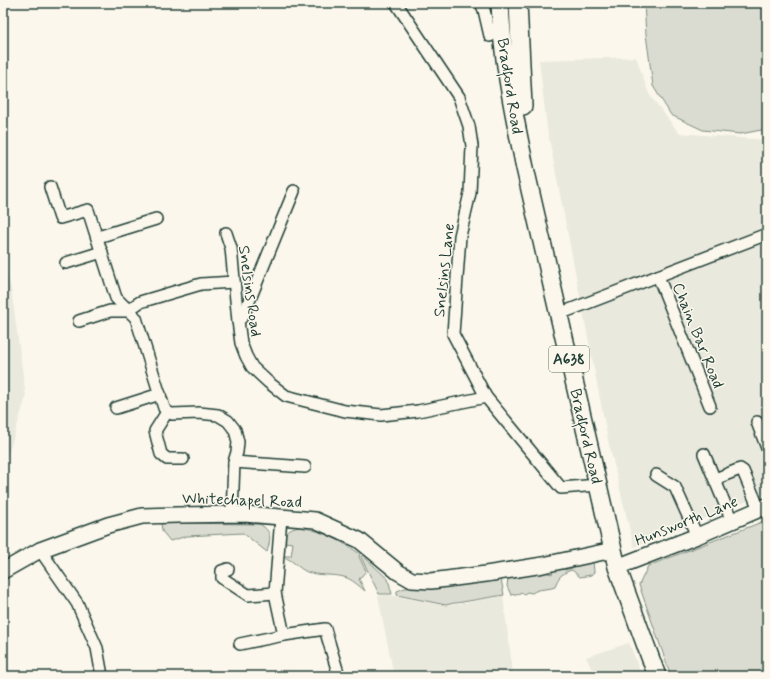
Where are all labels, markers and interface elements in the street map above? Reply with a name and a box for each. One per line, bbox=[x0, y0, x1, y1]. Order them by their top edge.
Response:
street label: Bradford Road bbox=[490, 37, 527, 136]
street label: Snelsins Lane bbox=[429, 222, 460, 318]
street label: Snelsins Road bbox=[233, 244, 266, 338]
street label: Chain Bar Road bbox=[667, 280, 728, 392]
road number: A638 bbox=[549, 346, 589, 372]
street label: Bradford Road bbox=[562, 387, 607, 486]
street label: Whitechapel Road bbox=[181, 488, 302, 513]
street label: Hunsworth Lane bbox=[632, 491, 741, 552]

